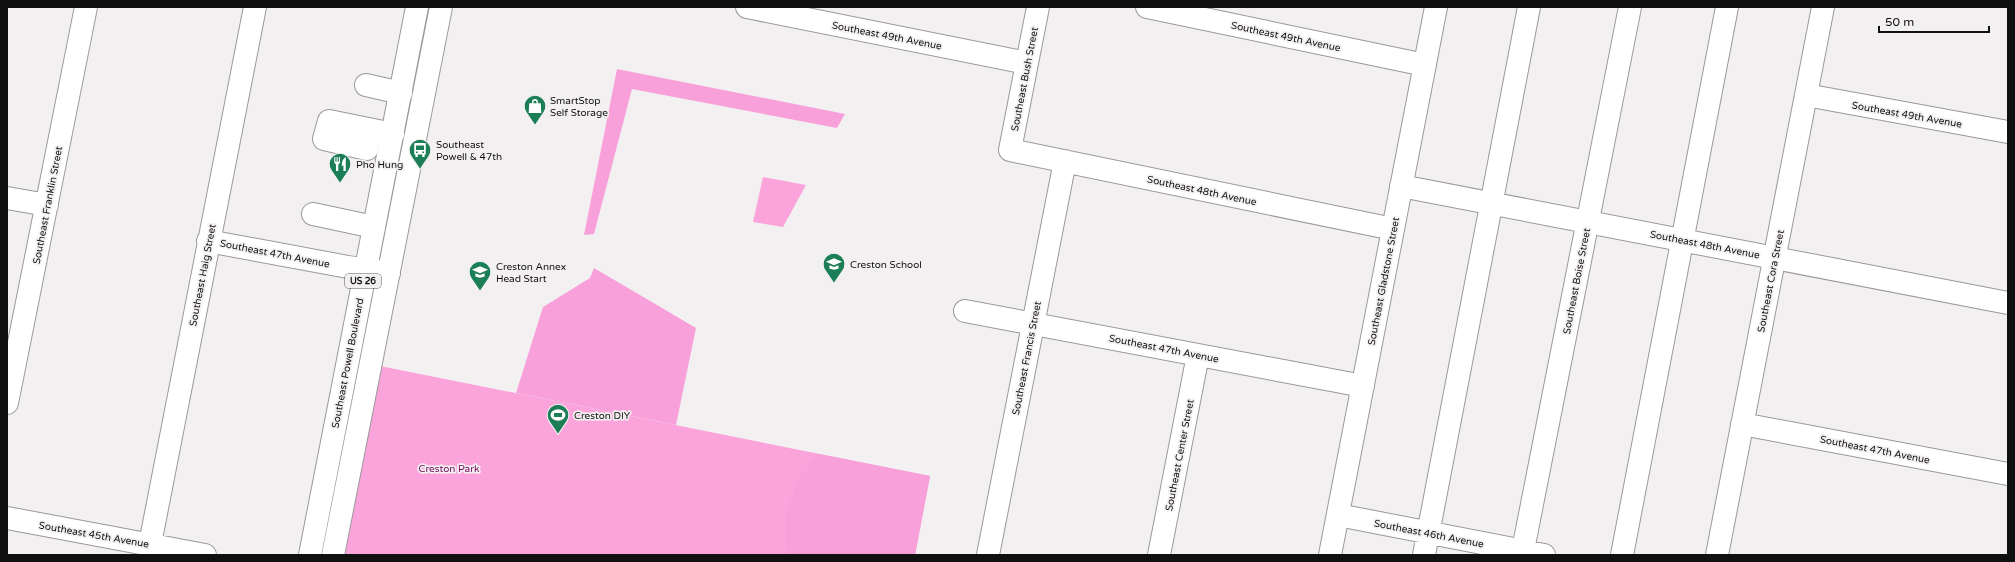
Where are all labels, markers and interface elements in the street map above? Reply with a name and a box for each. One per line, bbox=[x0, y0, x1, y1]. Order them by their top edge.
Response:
scale bar bbox=[1879, 8, 1989, 34]
text: 50 m bbox=[1885, 15, 1914, 29]
street label: Southeast 49th Avenue bbox=[831, 19, 943, 53]
street label: Southeast 49th Avenue bbox=[1230, 20, 1342, 55]
street label: Southeast Bush Street bbox=[1009, 26, 1041, 132]
shop icon: SmartStop Self Storage bbox=[522, 93, 548, 126]
place label: SmartStop Self Storage bbox=[550, 95, 608, 119]
street label: Southeast 49th Avenue bbox=[1851, 99, 1963, 131]
bus stop icon: Southeast Powell & 47th bbox=[407, 137, 433, 170]
place label: Southeast Powell & 47th bbox=[436, 139, 502, 163]
street label: Southeast Franklin Street bbox=[31, 145, 65, 265]
restaurant icon: Pho Hung bbox=[327, 151, 353, 184]
place label: Pho Hung bbox=[356, 159, 403, 171]
street label: Southeast 48th Avenue bbox=[1146, 174, 1258, 209]
street label: Southeast Gladstone Street bbox=[1366, 216, 1402, 346]
street label: Southeast Haig Street bbox=[187, 223, 219, 327]
street label: Southeast Boise Street bbox=[1561, 227, 1593, 335]
street label: Southeast 48th Avenue bbox=[1649, 228, 1761, 262]
street label: Southeast Cora Street bbox=[1755, 229, 1787, 333]
street label: Southeast 47th Avenue bbox=[219, 237, 331, 271]
school or university icon: Creston School bbox=[821, 251, 847, 284]
school or university icon: Creston Annex Head Start bbox=[467, 259, 493, 292]
place label: Creston School bbox=[850, 259, 922, 271]
place label: Creston Annex Head Start bbox=[496, 261, 566, 285]
road number: US 26 bbox=[345, 274, 381, 288]
street label: Southeast Powell Boulevard bbox=[329, 297, 367, 429]
street label: Southeast Francis Street bbox=[1010, 300, 1044, 416]
street label: Southeast 47th Avenue bbox=[1108, 332, 1220, 366]
street label: Southeast Center Street bbox=[1163, 398, 1197, 512]
sports icon: Creston DIY bbox=[545, 402, 571, 435]
place label: Creston DIY bbox=[574, 410, 631, 422]
street label: Southeast 47th Avenue bbox=[1819, 433, 1931, 467]
park label: Creston Park bbox=[419, 463, 480, 475]
street label: Southeast 46th Avenue bbox=[1373, 517, 1485, 551]
street label: Southeast 45th Avenue bbox=[38, 519, 150, 551]

